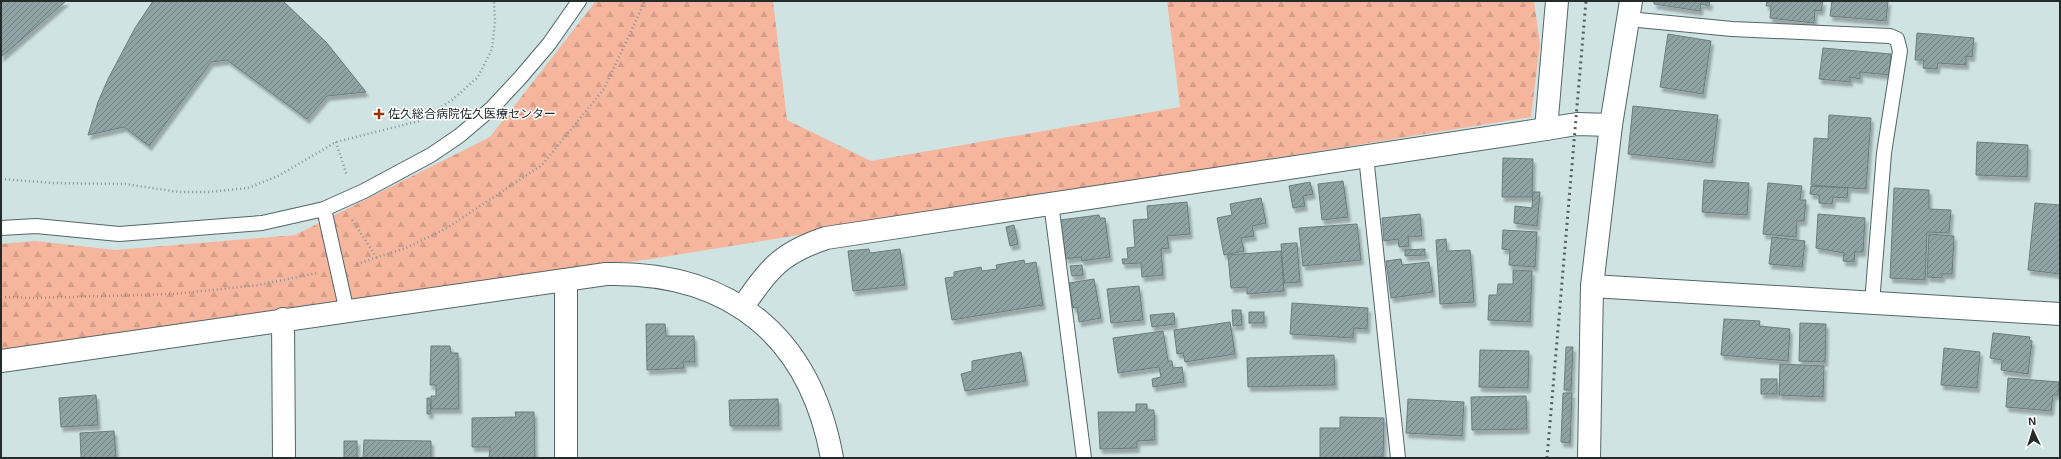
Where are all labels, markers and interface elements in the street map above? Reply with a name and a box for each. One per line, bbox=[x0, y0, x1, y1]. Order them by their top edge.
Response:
place label: 佐久総合病院佐久医療センター bbox=[388, 107, 556, 121]
marker: 佐久総合病院佐久医療センター bbox=[373, 108, 385, 120]
north arrow bbox=[2013, 411, 2053, 451]
text: N bbox=[2028, 415, 2037, 427]

